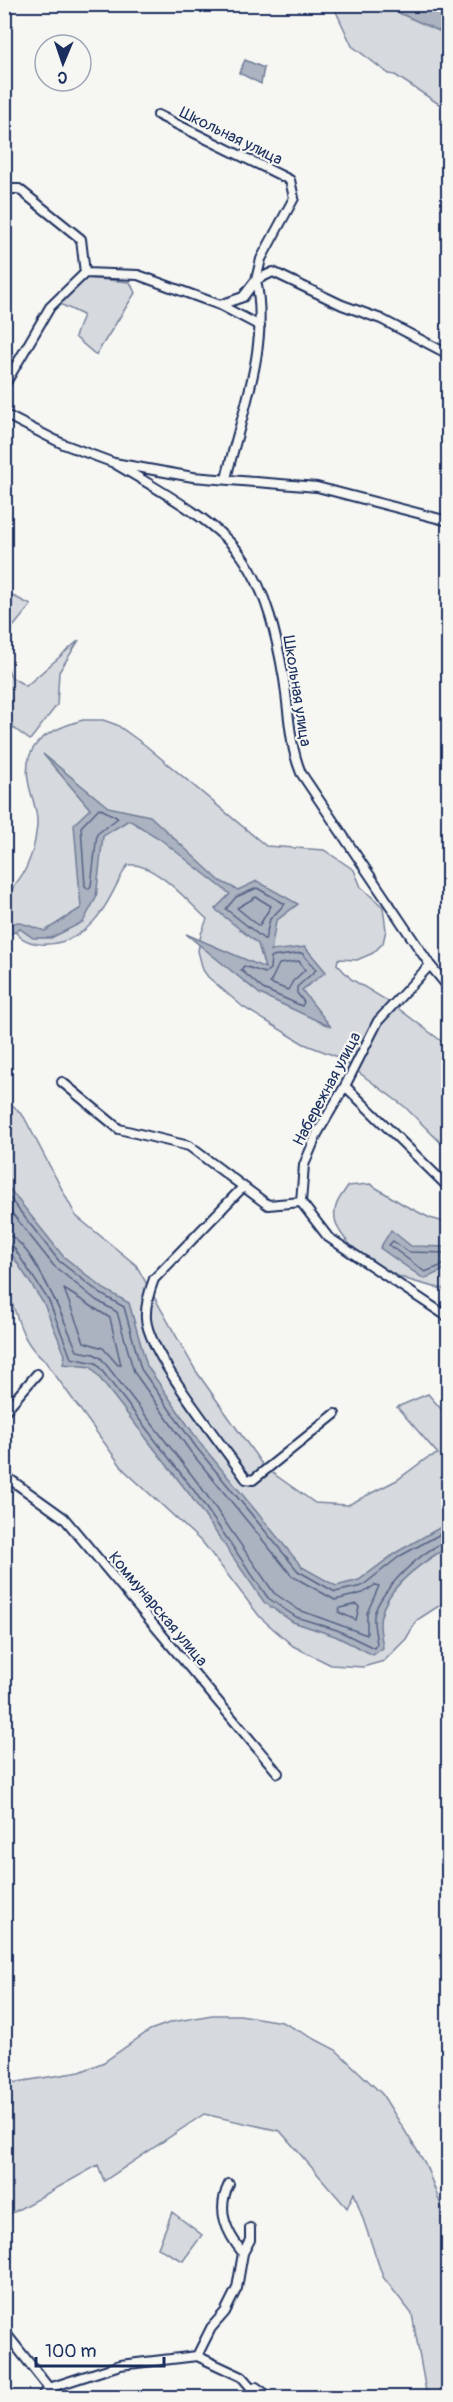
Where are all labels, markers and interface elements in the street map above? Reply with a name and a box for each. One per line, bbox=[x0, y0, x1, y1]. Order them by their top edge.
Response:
north arrow bbox=[33, 33, 93, 93]
text: С bbox=[57, 67, 68, 87]
street label: Школьная улица bbox=[176, 102, 286, 170]
street label: Школьная улица bbox=[278, 634, 316, 748]
street label: Набережная улица bbox=[289, 1029, 365, 1149]
street label: Коммунарская улица bbox=[104, 1548, 212, 1670]
scale bar bbox=[36, 2330, 164, 2368]
text: 100 m bbox=[45, 2340, 97, 2363]

